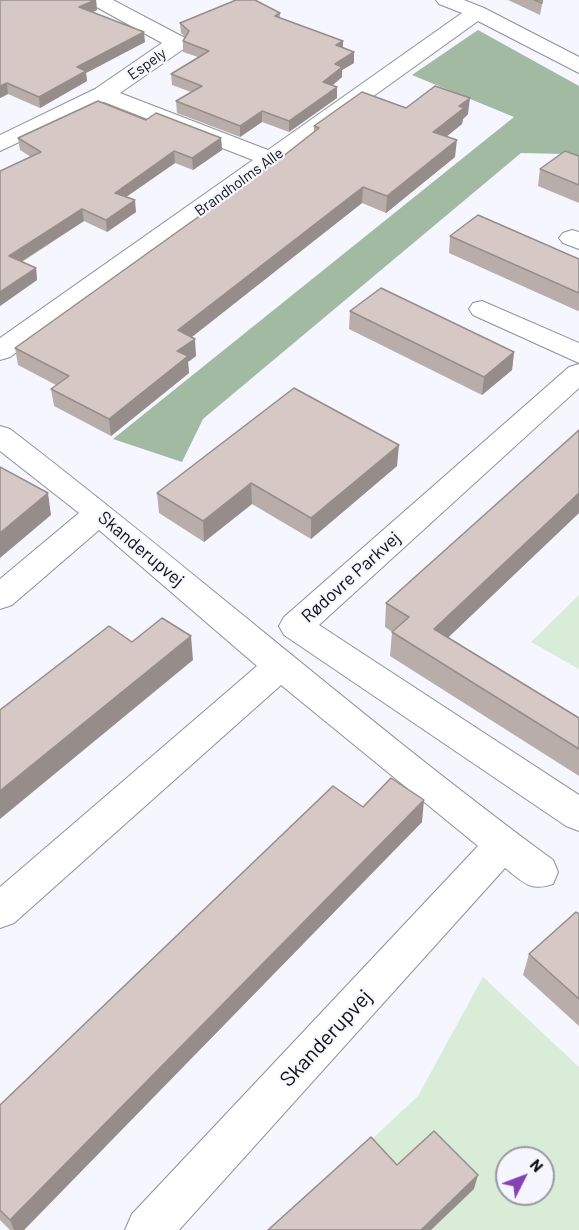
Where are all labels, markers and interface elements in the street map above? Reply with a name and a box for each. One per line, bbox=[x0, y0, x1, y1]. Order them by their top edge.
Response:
street label: Espely bbox=[124, 44, 170, 84]
street label: Brandholms Alle bbox=[191, 144, 287, 220]
street label: Skanderupvej bbox=[94, 507, 188, 591]
street label: Rødovre Parkvej bbox=[297, 527, 405, 627]
street label: Skanderupvej bbox=[275, 984, 377, 1092]
north arrow bbox=[495, 1146, 555, 1206]
text: N bbox=[527, 1155, 548, 1175]

